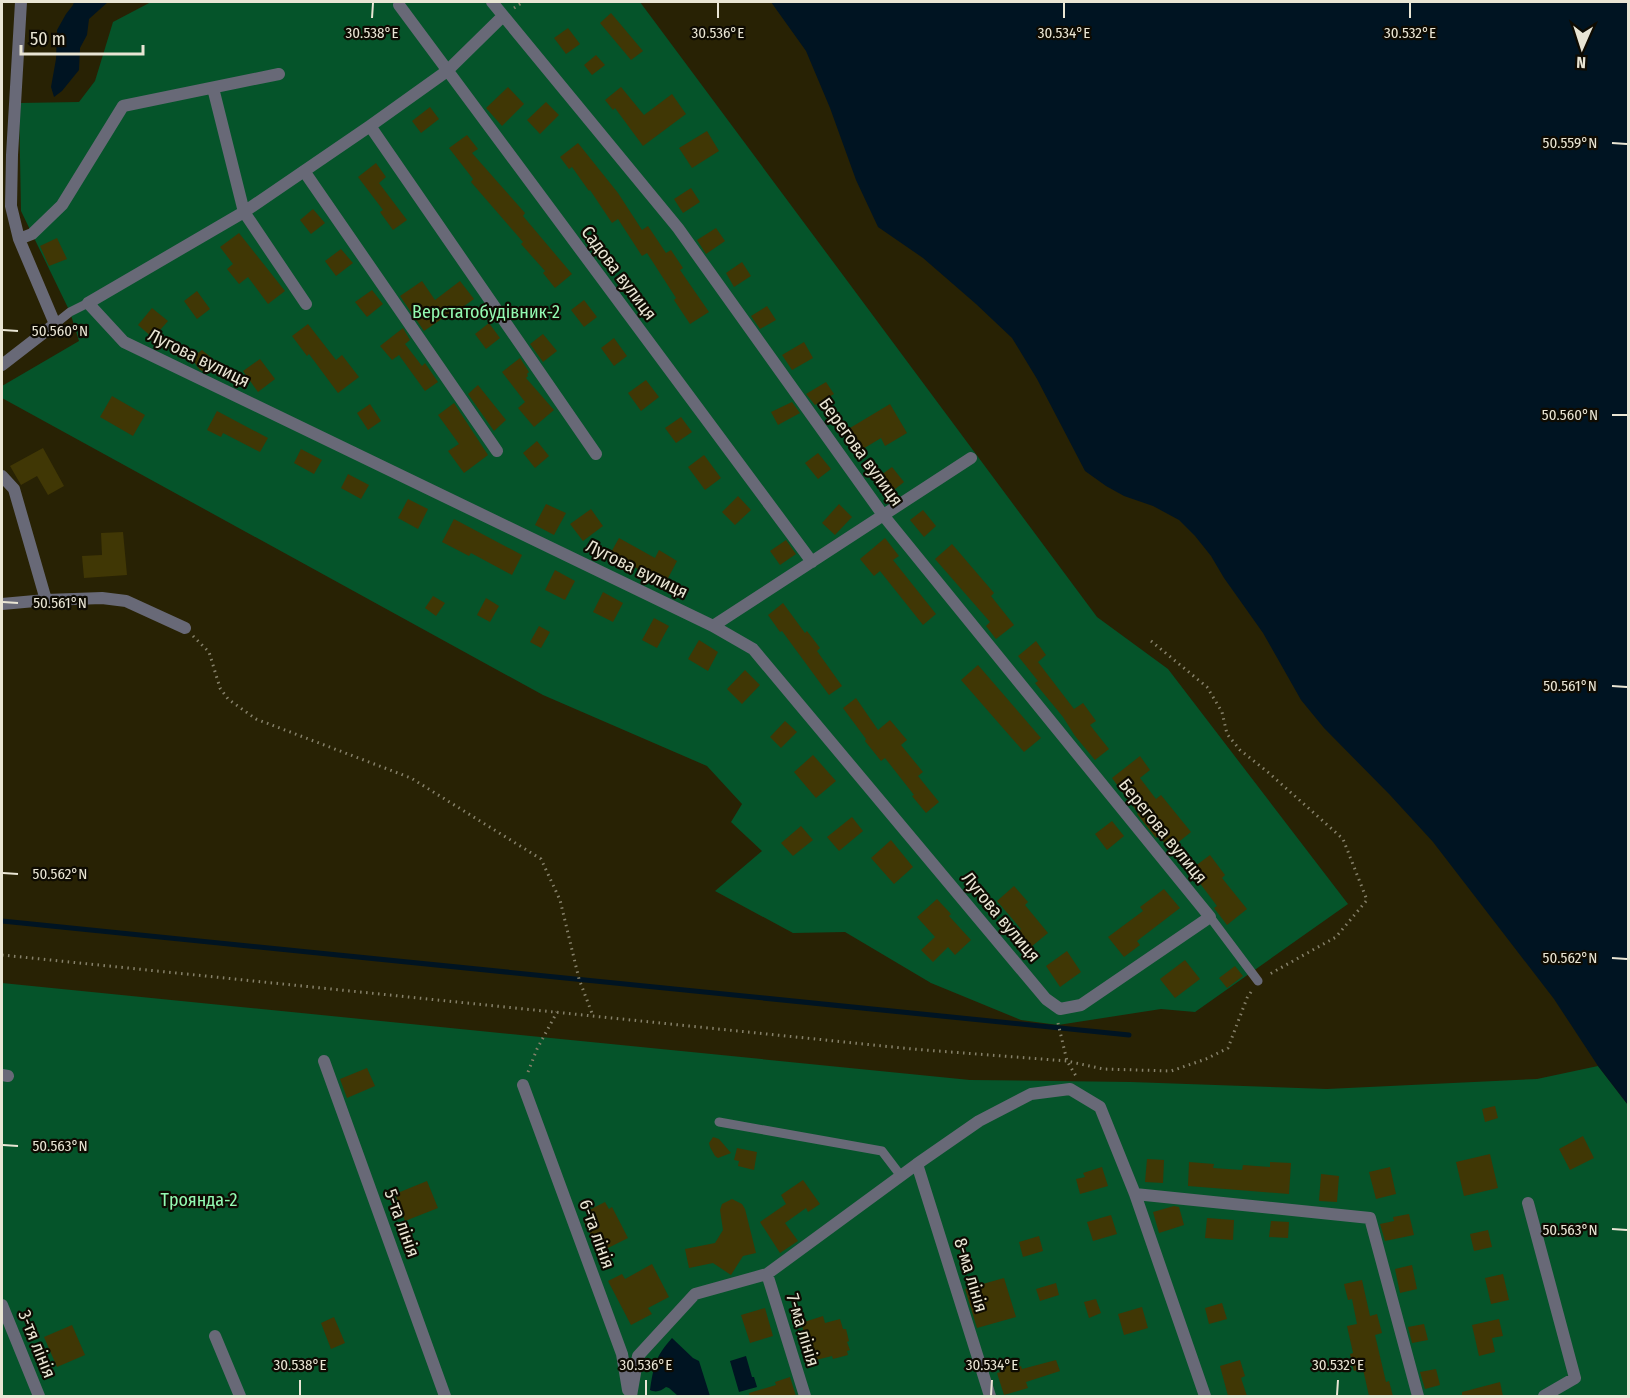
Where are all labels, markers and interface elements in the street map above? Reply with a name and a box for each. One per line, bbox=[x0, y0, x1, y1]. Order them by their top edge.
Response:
scale bar bbox=[21, 18, 142, 56]
north arrow bbox=[1552, 18, 1612, 78]
text: 30.538°E bbox=[345, 24, 399, 42]
text: 30.536°E bbox=[692, 24, 744, 42]
text: 30.534°E bbox=[1038, 24, 1090, 42]
text: 30.532°E bbox=[1384, 24, 1436, 42]
text: 50 m bbox=[30, 28, 66, 50]
text: N bbox=[1576, 53, 1587, 72]
text: 50.559°N bbox=[1543, 134, 1597, 152]
street label: Садова вулиця bbox=[576, 222, 662, 324]
park label: Верстатобудівник-2 bbox=[412, 301, 560, 323]
text: 50.560°N bbox=[32, 322, 88, 340]
street label: Лугова вулиця bbox=[145, 324, 253, 392]
street label: Берегова вулиця bbox=[814, 393, 908, 511]
text: 50.560°N bbox=[1542, 406, 1598, 424]
street label: Лугова вулиця bbox=[583, 535, 691, 603]
text: 50.561°N bbox=[33, 594, 87, 612]
text: 50.561°N bbox=[1543, 677, 1597, 695]
street label: Берегова вулиця bbox=[1114, 774, 1212, 888]
text: 50.562°N bbox=[33, 865, 87, 883]
street label: Лугова вулиця bbox=[957, 868, 1045, 966]
text: 50.562°N bbox=[1543, 949, 1597, 967]
text: 50.563°N bbox=[32, 1137, 88, 1155]
street label: 5-та лінія bbox=[380, 1186, 424, 1260]
park label: Троянда-2 bbox=[161, 1189, 238, 1211]
street label: 6-та лінія bbox=[574, 1197, 620, 1271]
text: 50.563°N bbox=[1542, 1221, 1598, 1239]
street label: 8-ма лінія bbox=[949, 1235, 993, 1315]
street label: 7-ма лінія bbox=[782, 1291, 824, 1369]
street label: 3-тя лінія bbox=[13, 1307, 61, 1381]
text: 30.538°E bbox=[273, 1356, 327, 1374]
text: 30.536°E bbox=[620, 1356, 672, 1374]
text: 30.534°E bbox=[966, 1356, 1018, 1374]
text: 30.532°E bbox=[1312, 1356, 1364, 1374]

